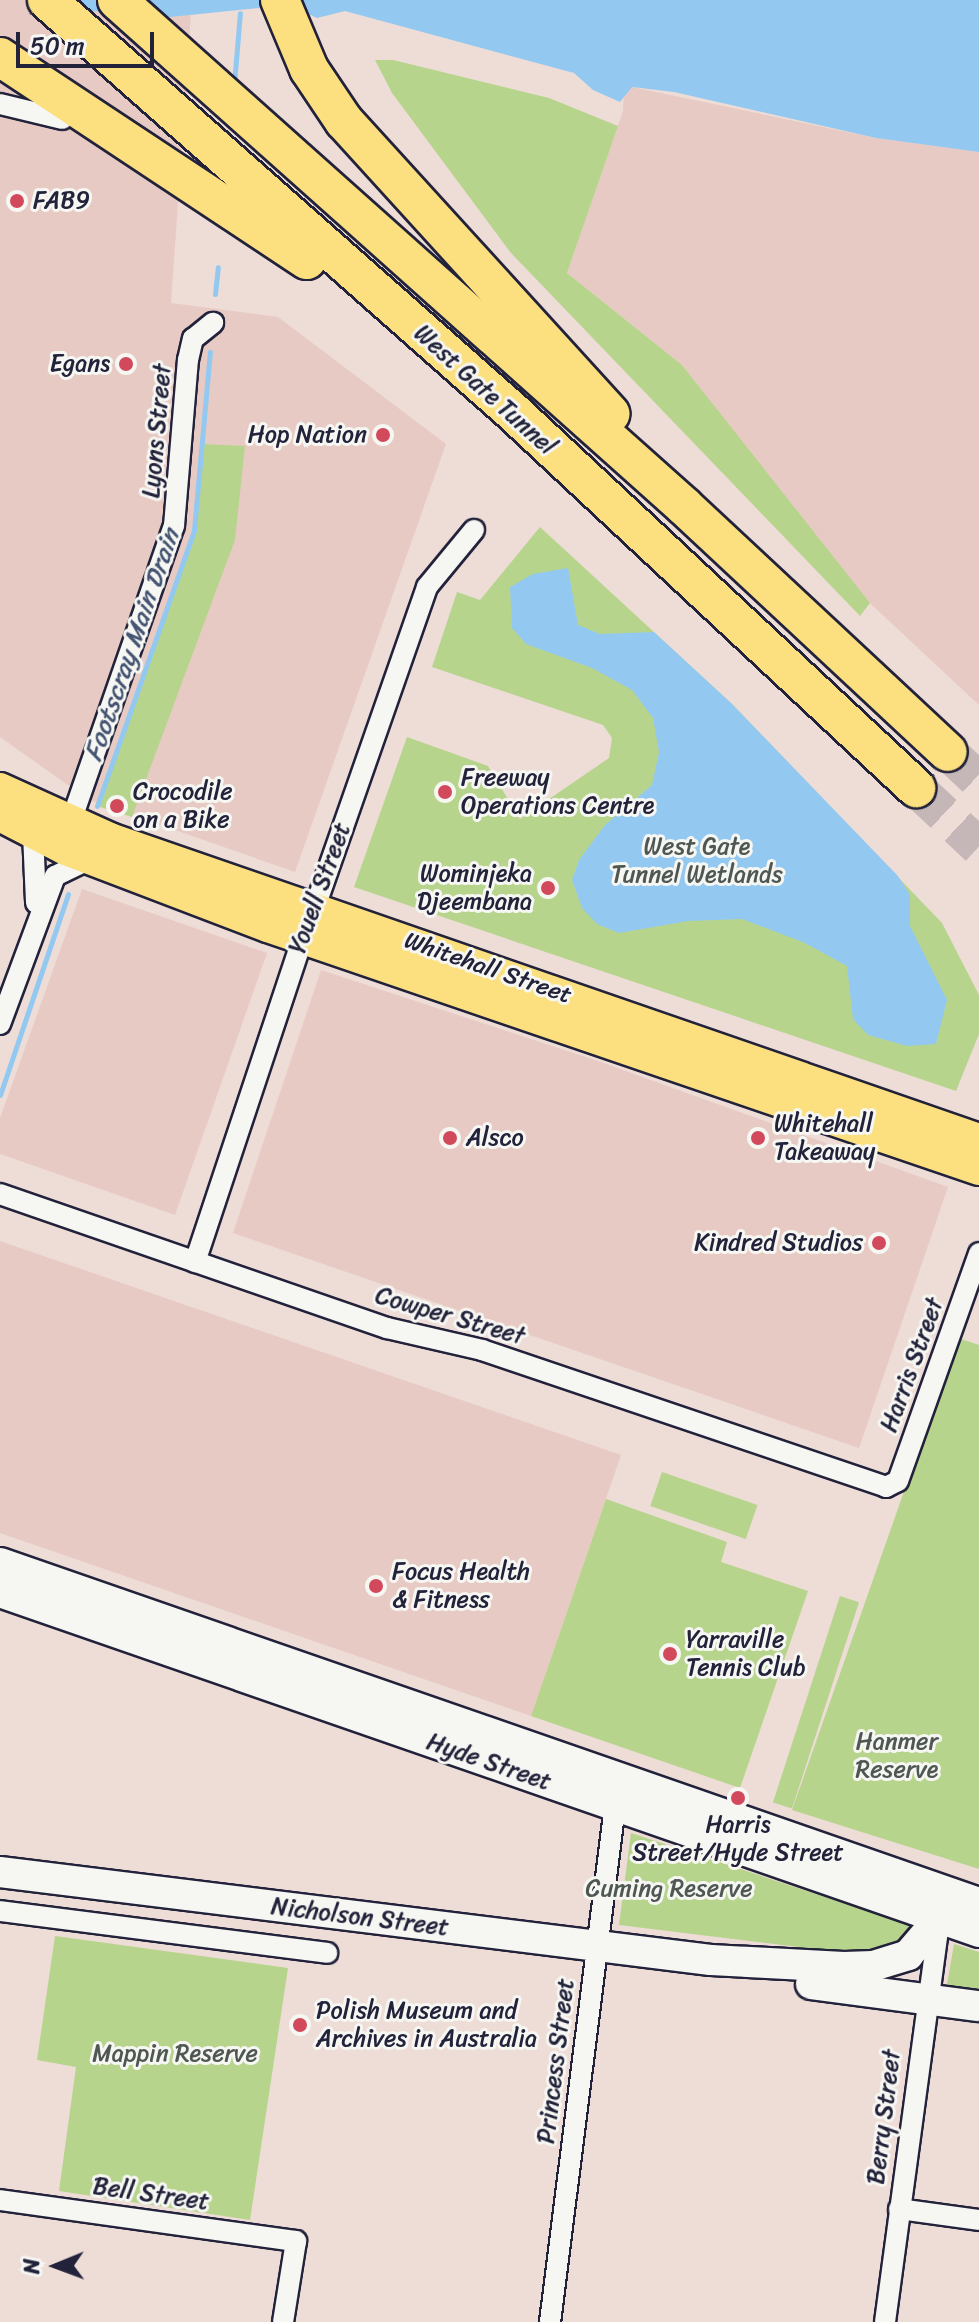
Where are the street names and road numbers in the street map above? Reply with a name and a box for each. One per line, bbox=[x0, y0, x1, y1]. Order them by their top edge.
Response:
street label: West Gate Tunnel bbox=[407, 318, 563, 462]
street label: Lyons Street bbox=[137, 363, 177, 499]
street label: Youell Street bbox=[283, 819, 357, 957]
street label: Whitehall Street bbox=[401, 926, 575, 1010]
street label: Cowper Street bbox=[372, 1281, 528, 1351]
street label: Harris Street bbox=[874, 1294, 950, 1436]
street label: Hyde Street bbox=[423, 1727, 555, 1797]
street label: Nicholson Street bbox=[270, 1892, 450, 1942]
street label: Princess Street bbox=[532, 1977, 580, 2145]
street label: Berry Street bbox=[861, 2048, 907, 2186]
street label: Bell Street bbox=[91, 2172, 211, 2216]

